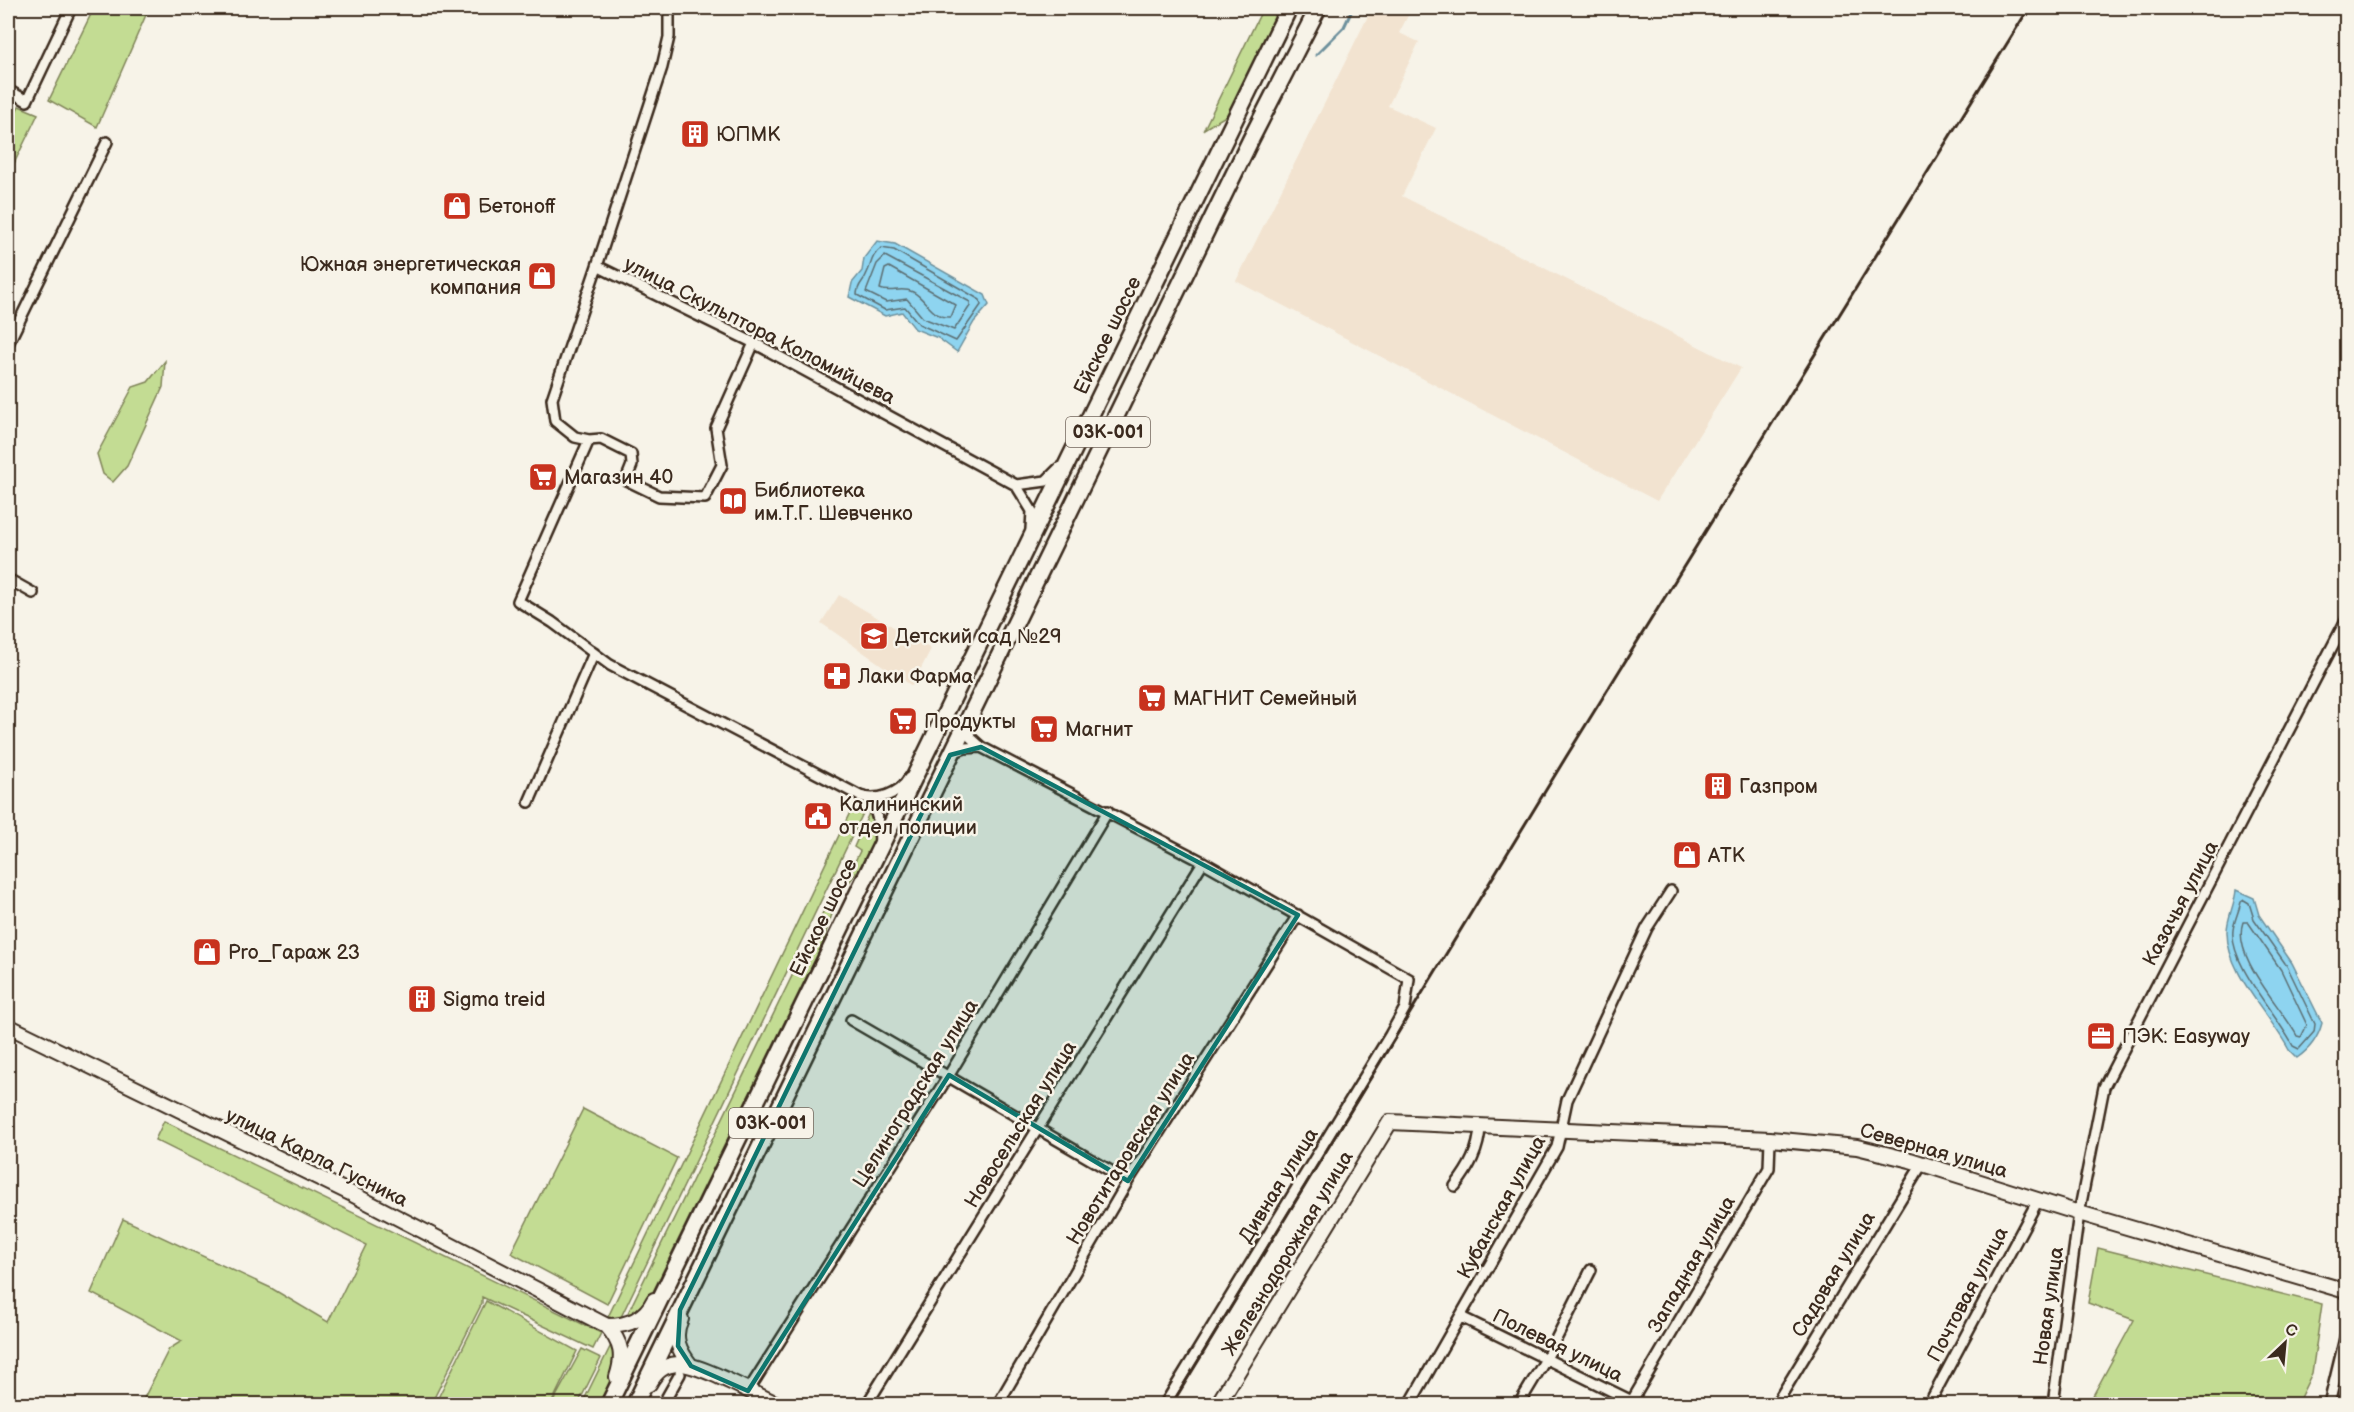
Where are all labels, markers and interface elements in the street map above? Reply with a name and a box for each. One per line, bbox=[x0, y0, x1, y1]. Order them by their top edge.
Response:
building icon: ЮПМК bbox=[679, 118, 711, 150]
place label: ЮПМК bbox=[716, 123, 780, 147]
shop icon: Бетонoff bbox=[441, 190, 473, 222]
place label: Бетонoff bbox=[478, 195, 556, 219]
street label: улица Скульптора Коломийцева bbox=[620, 252, 899, 410]
place label: Южная энергетическая компания bbox=[300, 253, 521, 300]
shop icon: Южная энергетическая компания bbox=[526, 260, 558, 292]
street label: Ейское шоссе bbox=[1069, 273, 1147, 398]
road number: 03К-001 bbox=[1066, 417, 1150, 447]
supermarket icon: Магазин 40 bbox=[527, 461, 559, 493]
place label: Магазин 40 bbox=[564, 466, 673, 490]
place label: Библиотека им.Т.Г. Шевченко bbox=[754, 479, 913, 526]
library icon: Библиотека им.Т.Г. Шевченко bbox=[717, 485, 749, 517]
school or university icon: Детский сад №29 bbox=[858, 620, 890, 652]
place label: Детский сад №29 bbox=[895, 625, 1062, 649]
pharmacy icon: Лаки Фарма bbox=[821, 660, 853, 692]
place label: Лаки Фарма bbox=[857, 665, 973, 689]
supermarket icon: МАГНИТ Семейный bbox=[1136, 682, 1168, 714]
place label: МАГНИТ Семейный bbox=[1173, 687, 1357, 711]
supermarket icon: Продукты bbox=[887, 705, 919, 737]
place label: Продукты bbox=[924, 710, 1016, 734]
supermarket icon: Магнит bbox=[1028, 713, 1060, 745]
place label: Магнит bbox=[1065, 718, 1134, 742]
building icon: Газпром bbox=[1702, 770, 1734, 802]
place label: Газпром bbox=[1739, 775, 1818, 799]
place label: Калининский отдел полиции bbox=[839, 793, 977, 840]
public building icon: Калининский отдел полиции bbox=[802, 800, 834, 832]
street label: Казачья улица bbox=[2138, 837, 2224, 970]
shop icon: АТК bbox=[1671, 839, 1703, 871]
place label: АТК bbox=[1707, 844, 1745, 868]
street label: Ейское шоссе bbox=[785, 855, 863, 980]
shop icon: Pro_Гараж 23 bbox=[191, 936, 223, 968]
place label: Pro_Гараж 23 bbox=[228, 941, 360, 965]
building icon: Sigma treid bbox=[406, 983, 438, 1015]
place label: Sigma treid bbox=[443, 988, 546, 1012]
street label: Целиноградская улица bbox=[848, 995, 984, 1192]
office icon: ПЭК: Easyway bbox=[2085, 1020, 2117, 1052]
place label: ПЭК: Easyway bbox=[2122, 1025, 2250, 1049]
street label: Новосельская улица bbox=[960, 1037, 1082, 1212]
street label: Новотитаровская улица bbox=[1062, 1047, 1200, 1249]
street label: улица Карла Гусника bbox=[222, 1103, 412, 1213]
road number: 03К-001 bbox=[729, 1108, 813, 1138]
street label: Северная улица bbox=[1857, 1118, 2011, 1184]
street label: Дивная улица bbox=[1234, 1124, 1324, 1247]
street label: Кубанская улица bbox=[1453, 1132, 1551, 1283]
street label: Железнодорожная улица bbox=[1217, 1147, 1359, 1360]
street label: Западная улица bbox=[1643, 1192, 1741, 1337]
street label: Садовая улица bbox=[1787, 1207, 1881, 1342]
street label: Почтовая улица bbox=[1922, 1223, 2014, 1366]
street label: Новая улица bbox=[2029, 1245, 2069, 1367]
street label: Полевая улица bbox=[1489, 1304, 1627, 1388]
north arrow bbox=[2255, 1313, 2315, 1373]
text: С bbox=[2282, 1320, 2300, 1342]

